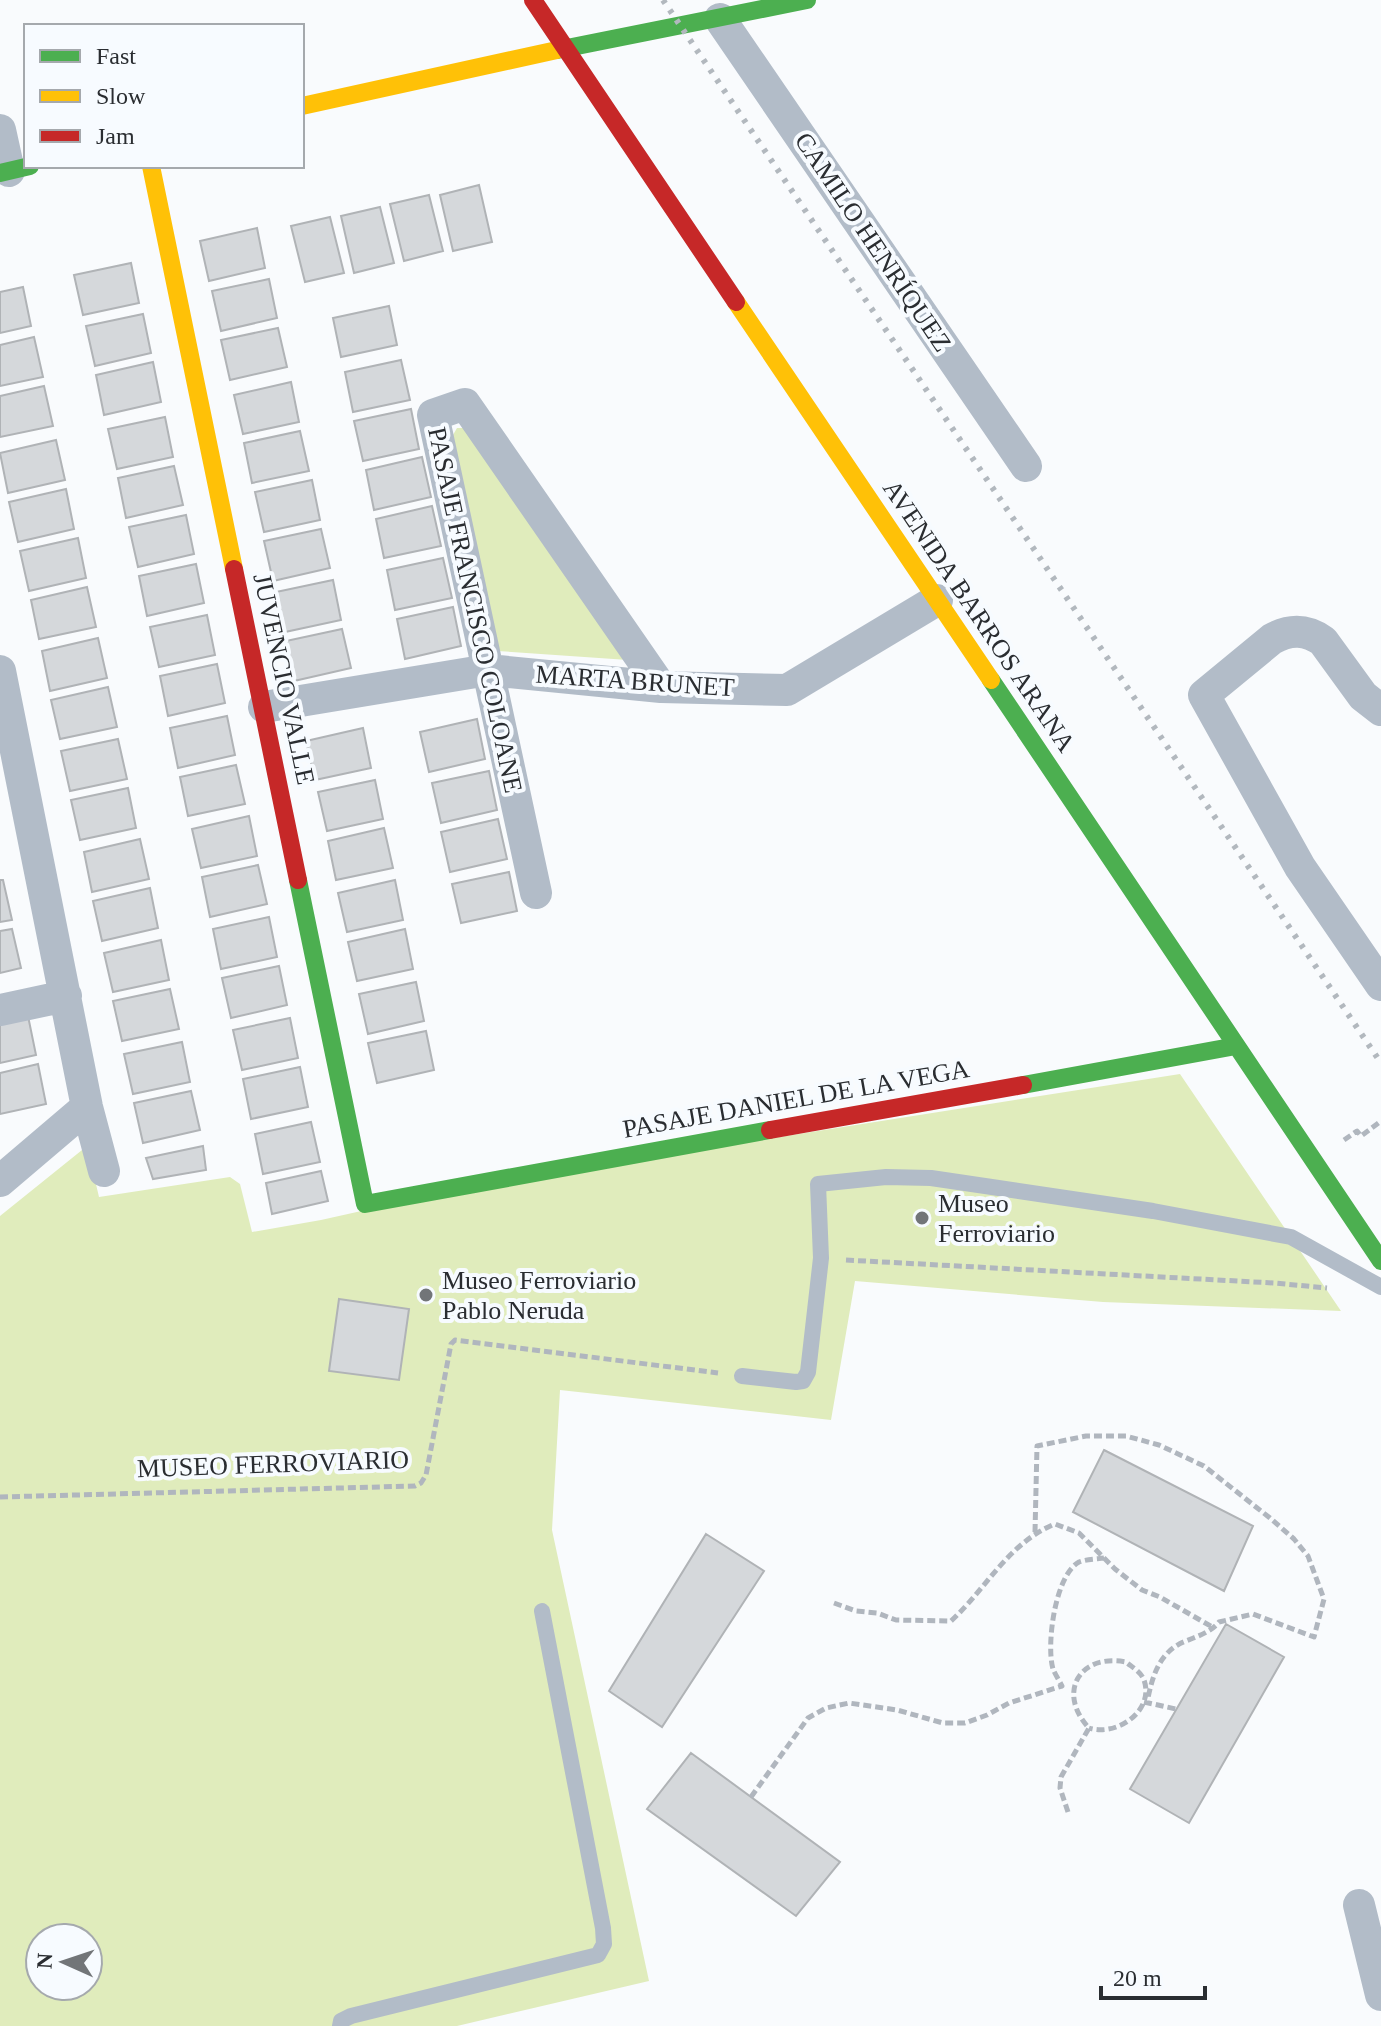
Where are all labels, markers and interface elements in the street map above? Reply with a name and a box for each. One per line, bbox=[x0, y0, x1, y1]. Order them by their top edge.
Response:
legend bbox=[24, 24, 304, 168]
text: Fast bbox=[96, 43, 136, 69]
text: Slow bbox=[96, 83, 146, 109]
text: Jam bbox=[96, 123, 135, 149]
street label: CAMILO HENRÍQUEZ bbox=[789, 127, 957, 357]
street label: PASAJE FRANCISCO COLOANE bbox=[422, 424, 528, 796]
street label: AVENIDA BARROS ARANA bbox=[877, 475, 1081, 758]
street label: JUVENCIO VALLE bbox=[247, 571, 321, 787]
street label: MARTA BRUNET bbox=[535, 660, 736, 702]
street label: PASAJE DANIEL DE LA VEGA bbox=[620, 1054, 972, 1144]
place label: Museo Ferroviario bbox=[938, 1189, 1055, 1248]
marker: Museo Ferroviario bbox=[913, 1209, 931, 1227]
place label: Museo Ferroviario Pablo Neruda bbox=[442, 1266, 636, 1325]
marker: Museo Ferroviario Pablo Neruda bbox=[417, 1286, 435, 1304]
street label: MUSEO FERROVIARIO bbox=[136, 1445, 410, 1483]
north arrow bbox=[24, 1922, 104, 2002]
scale bar bbox=[1101, 1950, 1205, 2000]
text: N bbox=[32, 1952, 57, 1970]
text: 20 m bbox=[1113, 1965, 1162, 1991]

